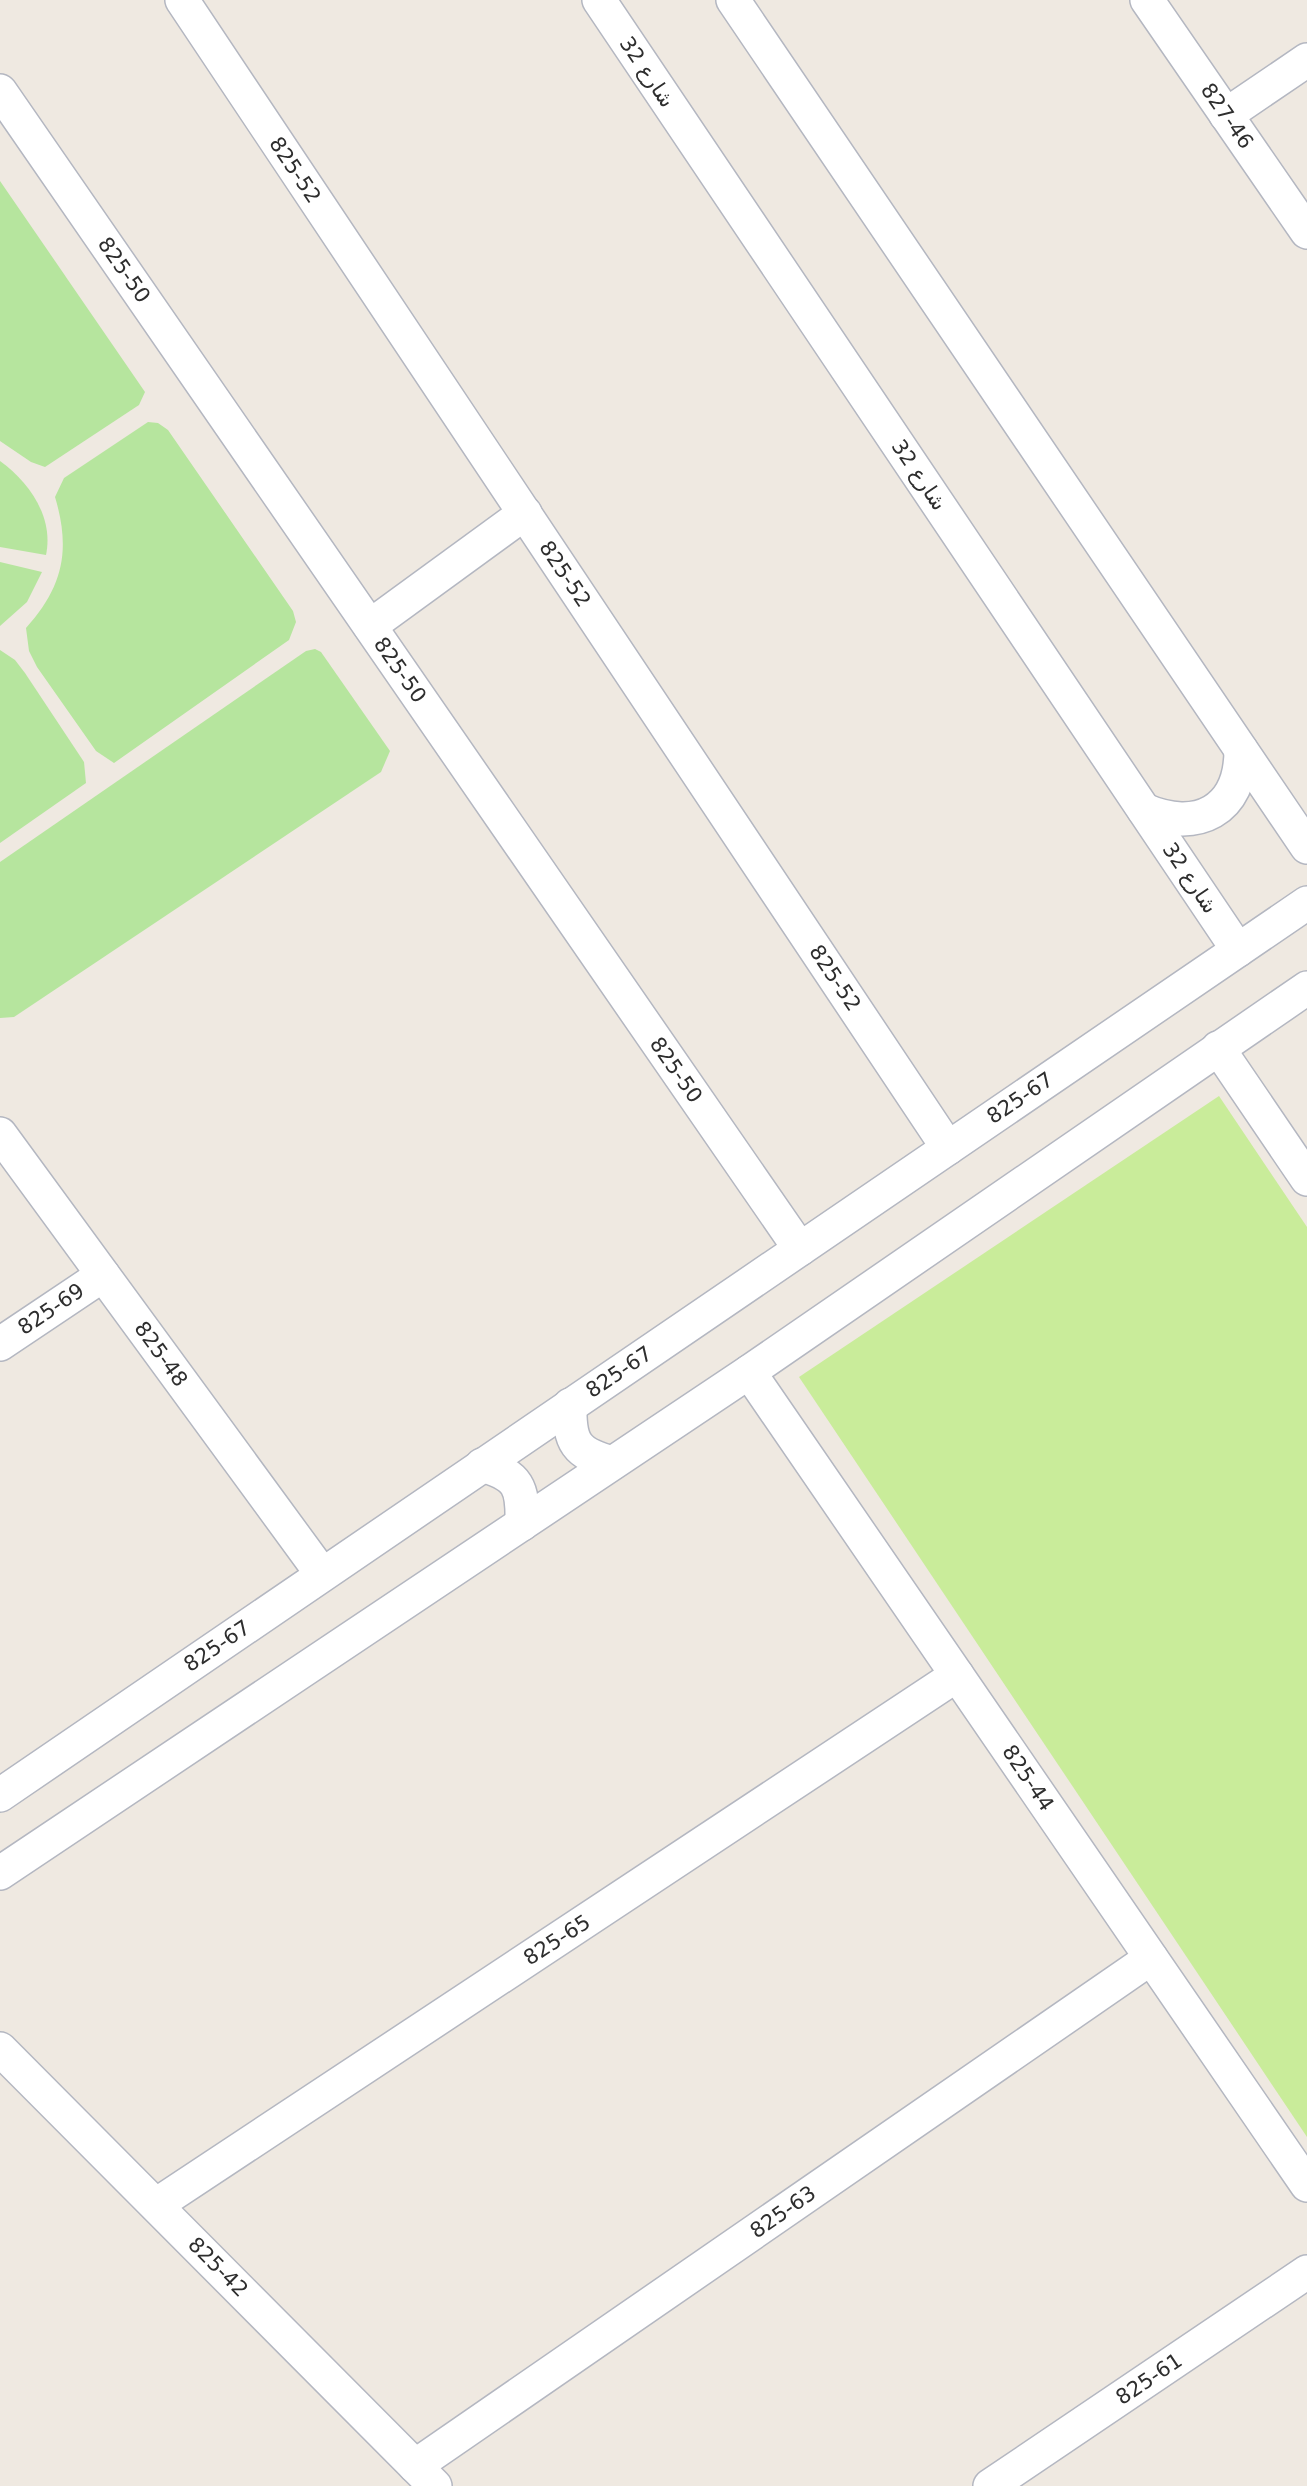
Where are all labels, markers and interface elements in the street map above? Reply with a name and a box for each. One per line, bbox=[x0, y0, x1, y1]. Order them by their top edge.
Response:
street label: شارع 32 bbox=[615, 32, 679, 112]
street label: 827-46 bbox=[1196, 79, 1258, 153]
street label: 825-52 bbox=[264, 132, 326, 208]
street label: 825-50 bbox=[93, 233, 155, 307]
street label: شارع 32 bbox=[887, 435, 951, 515]
street label: 825-52 bbox=[534, 536, 596, 612]
street label: 825-50 bbox=[369, 633, 431, 707]
street label: شارع 32 bbox=[1158, 838, 1222, 918]
street label: 825-52 bbox=[804, 940, 866, 1016]
street label: 825-50 bbox=[645, 1033, 707, 1107]
street label: 825-67 bbox=[982, 1067, 1058, 1129]
street label: 825-69 bbox=[13, 1278, 89, 1340]
street label: 825-48 bbox=[129, 1317, 193, 1391]
street label: 825-67 bbox=[581, 1341, 657, 1403]
street label: 825-67 bbox=[179, 1615, 255, 1677]
street label: 825-44 bbox=[997, 1740, 1059, 1816]
street label: 825-65 bbox=[519, 1910, 595, 1970]
street label: 825-63 bbox=[746, 2181, 820, 2243]
street label: 825-42 bbox=[183, 2232, 253, 2302]
street label: 825-61 bbox=[1111, 2348, 1187, 2410]

